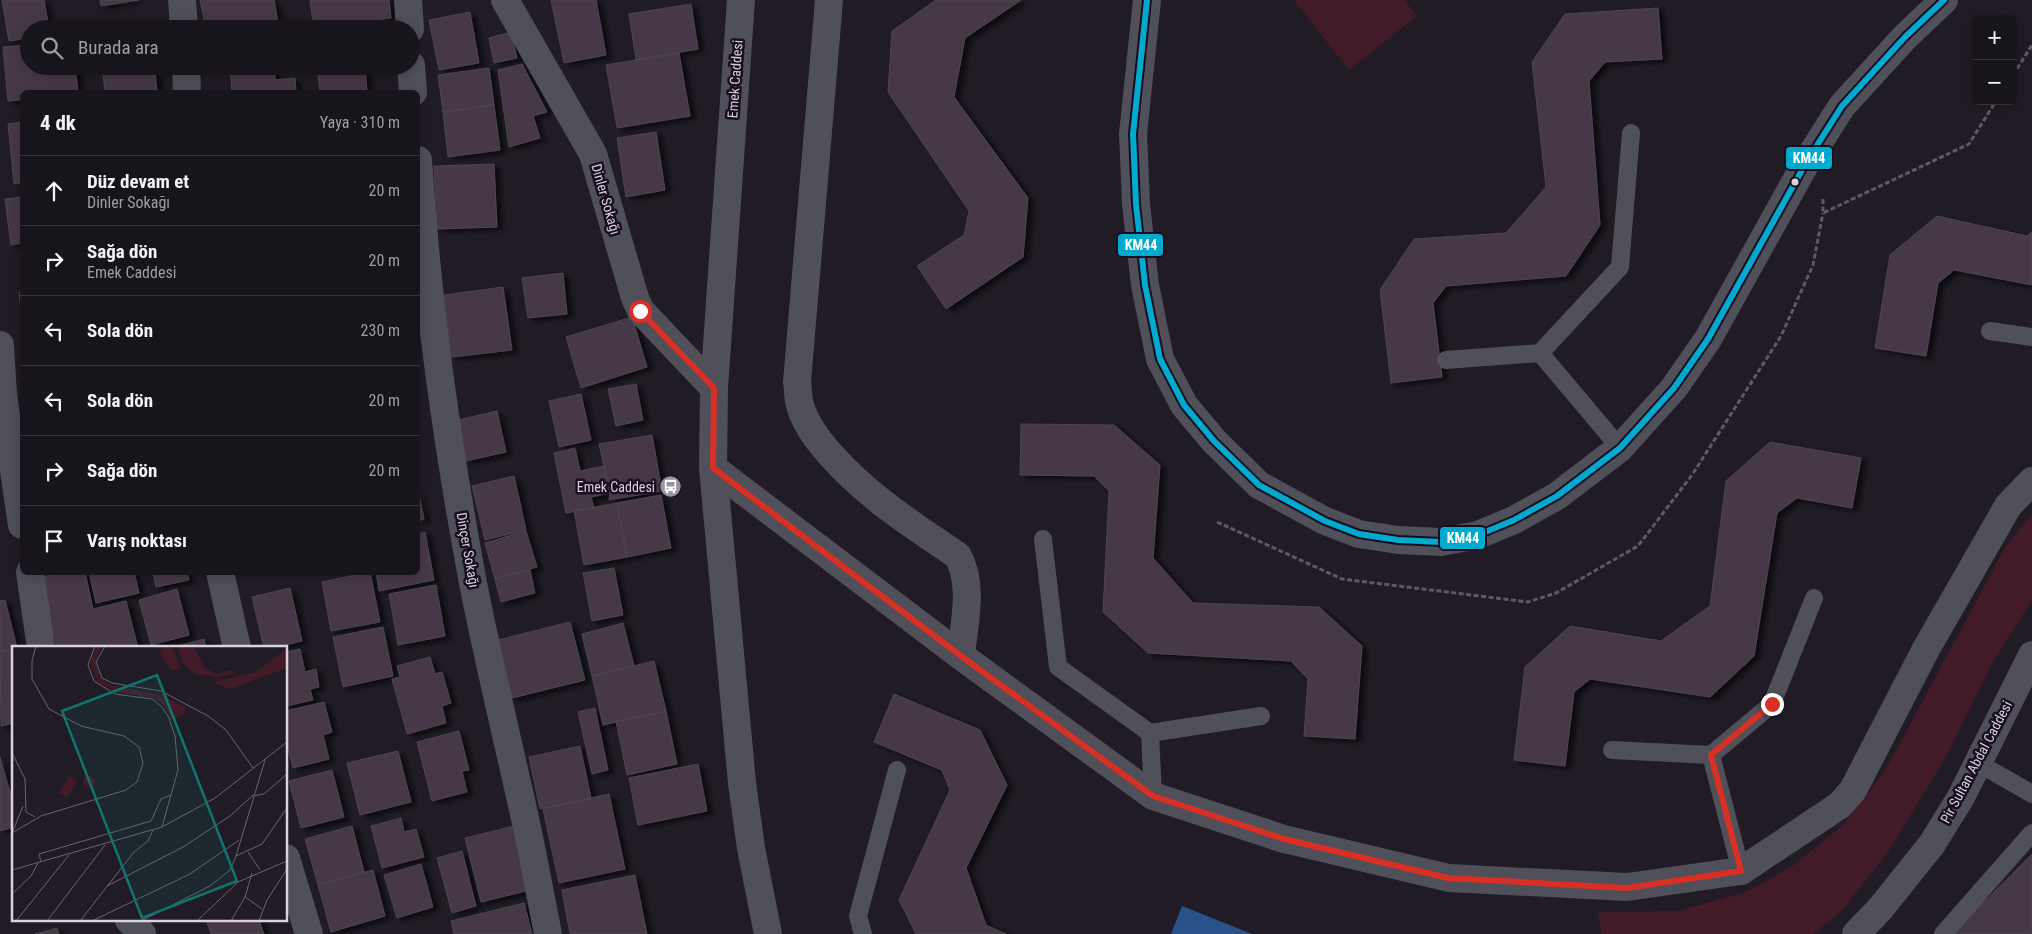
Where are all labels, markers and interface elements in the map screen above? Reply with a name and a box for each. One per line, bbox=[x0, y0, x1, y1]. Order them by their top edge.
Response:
map controls bbox=[1972, 15, 2017, 105]
button: + bbox=[1972, 15, 2017, 60]
search box bbox=[20, 20, 420, 75]
icon: search bbox=[38, 34, 66, 62]
text: Burada ara bbox=[78, 36, 159, 59]
street label: Emek Caddesi bbox=[724, 39, 746, 119]
button: − bbox=[1972, 60, 2017, 105]
text: 4 dk bbox=[40, 111, 76, 135]
text: Yaya · 310 m bbox=[320, 113, 400, 132]
line badge: KM44 bbox=[1785, 146, 1833, 170]
text: KM44 bbox=[1793, 150, 1825, 166]
street label: Dinler Sokağı bbox=[588, 162, 624, 236]
text: Düz devam et bbox=[87, 170, 189, 193]
icon: ahead bbox=[40, 177, 68, 205]
unlabelled marker bbox=[1790, 177, 1800, 187]
text: 20 m bbox=[368, 181, 400, 200]
text: Dinler Sokağı bbox=[87, 193, 170, 212]
line badge: KM44 bbox=[1117, 233, 1164, 257]
text: KM44 bbox=[1125, 237, 1157, 253]
text: Sağa dön bbox=[87, 240, 157, 263]
icon: right bbox=[40, 247, 68, 275]
text: 20 m bbox=[368, 251, 400, 270]
text: Emek Caddesi bbox=[87, 263, 176, 282]
route start bbox=[629, 300, 652, 323]
icon: left bbox=[40, 317, 68, 345]
text: Sola dön bbox=[87, 319, 153, 342]
text: 230 m bbox=[361, 321, 400, 340]
icon: left bbox=[40, 387, 68, 415]
text: Sola dön bbox=[87, 389, 153, 412]
text: 20 m bbox=[368, 391, 400, 410]
icon: right bbox=[40, 457, 68, 485]
text: Sağa dön bbox=[87, 459, 157, 482]
text: 20 m bbox=[368, 461, 400, 480]
bus stop icon: Emek Caddesi bbox=[659, 475, 683, 499]
place label: Emek Caddesi bbox=[577, 479, 655, 495]
street label: Dinçer Sokağı bbox=[454, 511, 482, 589]
line badge: KM44 bbox=[1439, 526, 1486, 550]
icon: arrive bbox=[40, 527, 68, 555]
text: Varış noktası bbox=[87, 529, 187, 552]
text: KM44 bbox=[1447, 530, 1479, 546]
inset map bbox=[12, 646, 288, 922]
route end bbox=[1761, 693, 1784, 716]
street label: Pir Sultan Abdal Caddesi bbox=[1937, 698, 2015, 826]

